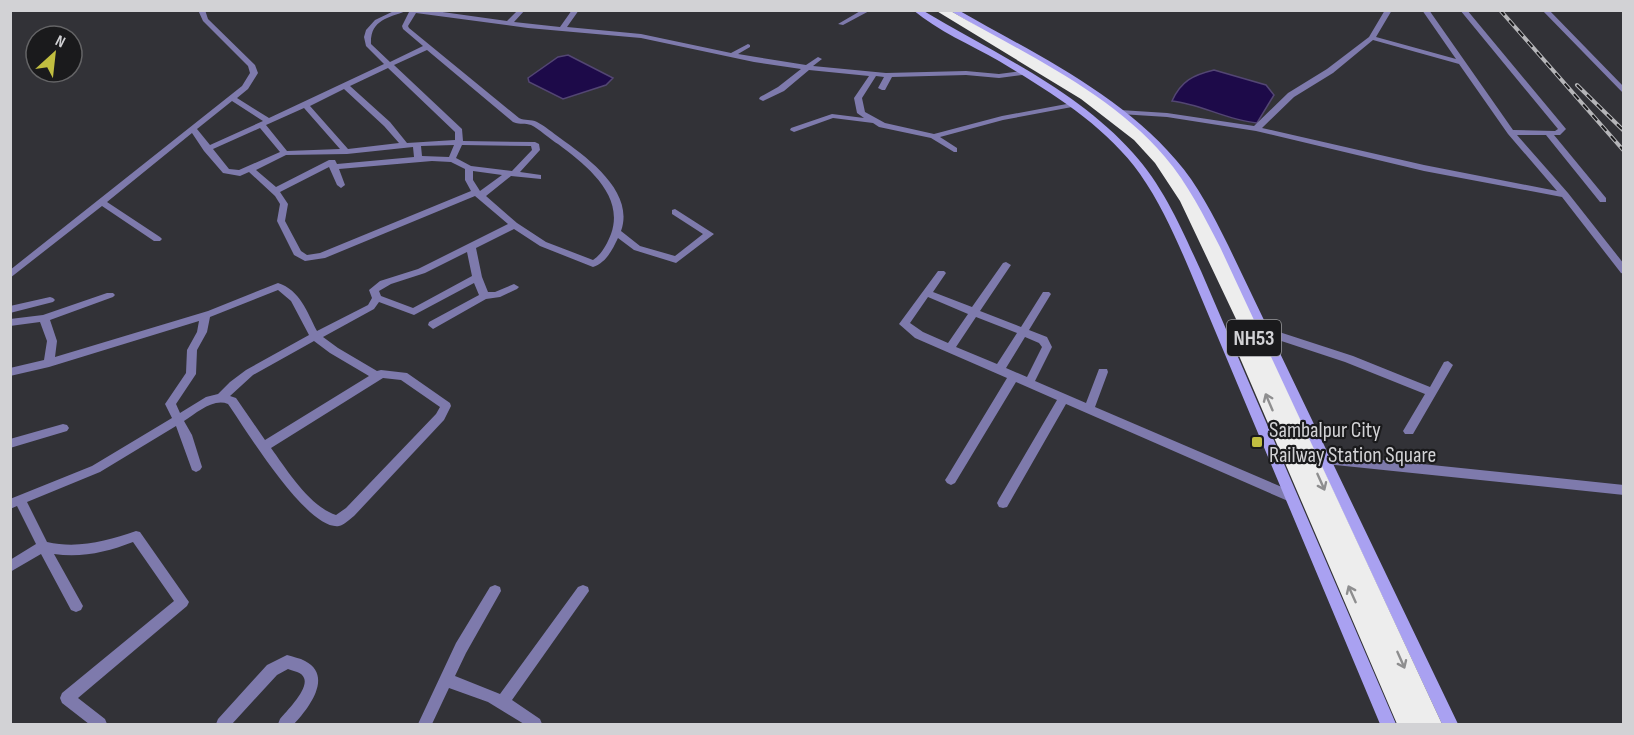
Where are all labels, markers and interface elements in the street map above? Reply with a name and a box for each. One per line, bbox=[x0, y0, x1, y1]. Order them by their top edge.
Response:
north arrow bbox=[24, 24, 84, 84]
text: N bbox=[52, 32, 68, 52]
road number: NH53 bbox=[1227, 320, 1281, 356]
one-way arrow bbox=[1263, 394, 1274, 412]
place label: Sambalpur City Railway Station Square bbox=[1269, 417, 1436, 469]
marker: Sambalpur City Railway Station Square bbox=[1250, 435, 1264, 449]
one-way arrow bbox=[1316, 472, 1327, 490]
one-way arrow bbox=[1346, 585, 1357, 604]
one-way arrow bbox=[1396, 650, 1407, 668]

